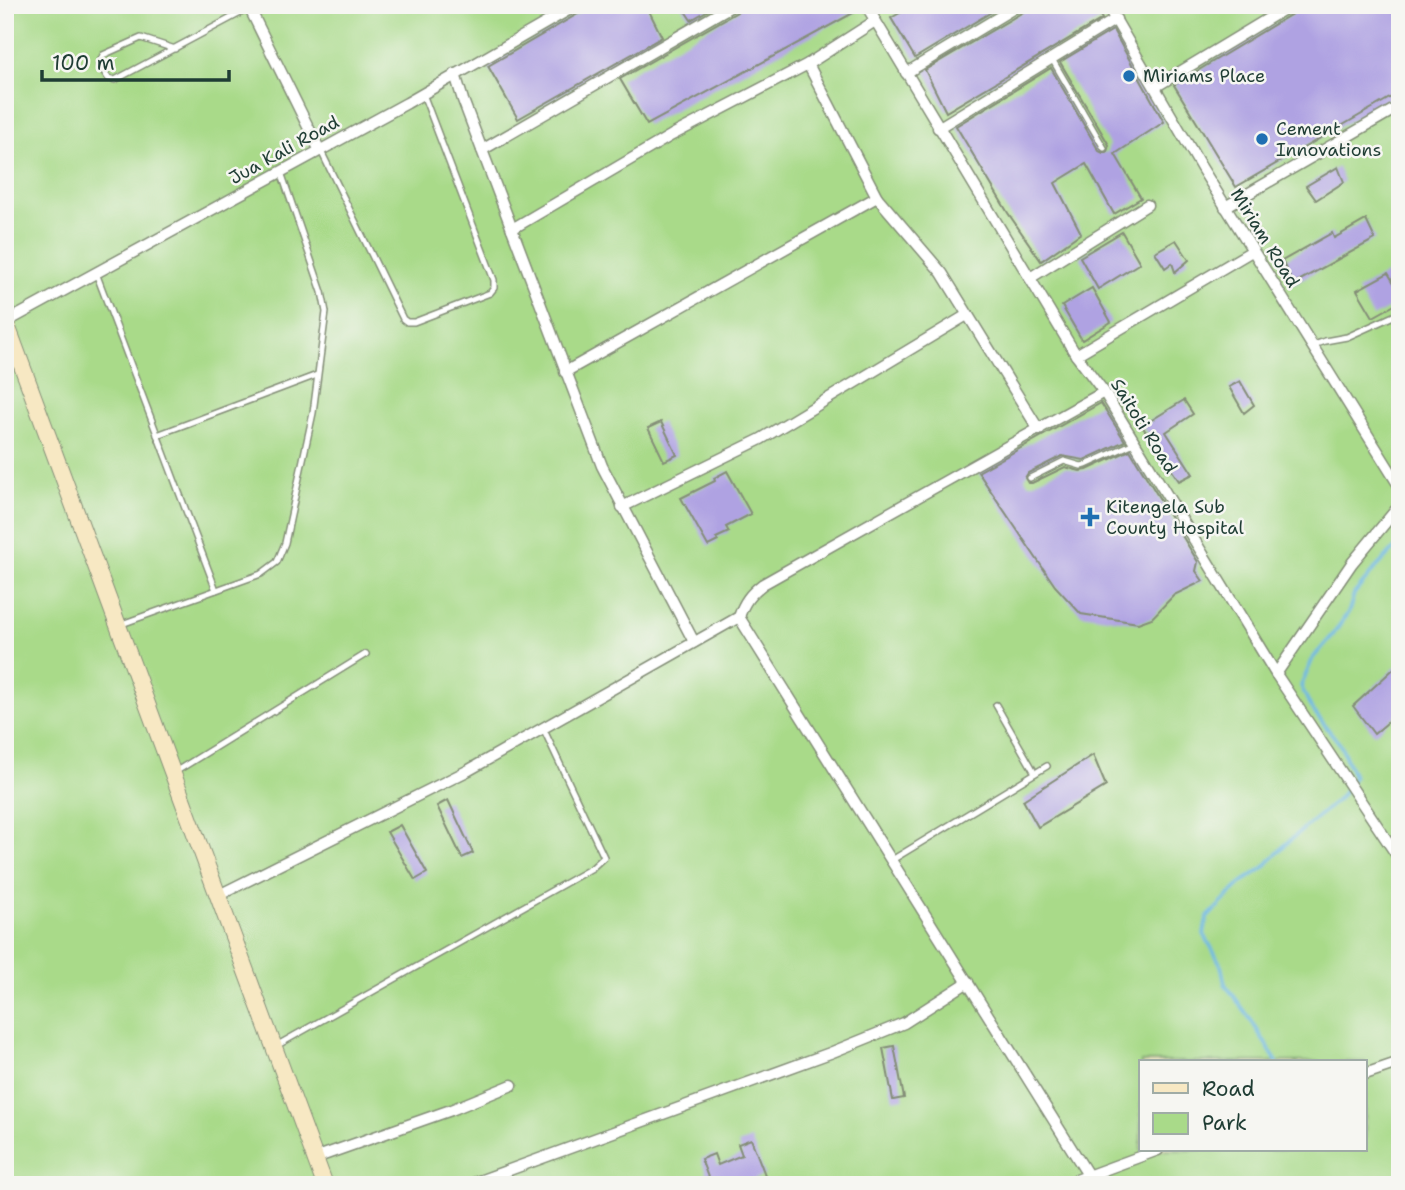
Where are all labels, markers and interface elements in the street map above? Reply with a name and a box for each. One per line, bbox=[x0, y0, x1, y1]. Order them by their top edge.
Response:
scale bar bbox=[42, 38, 229, 82]
text: 100 m bbox=[52, 49, 115, 77]
place label: Miriams Place bbox=[1143, 64, 1265, 88]
marker: Miriams Place bbox=[1121, 68, 1137, 84]
street label: Jua Kali Road bbox=[225, 110, 343, 190]
place label: Cement Innovations bbox=[1276, 117, 1381, 162]
marker: Cement Innovations bbox=[1254, 131, 1270, 147]
street label: Miriam Road bbox=[1225, 184, 1305, 292]
street label: Saitoti Road bbox=[1105, 374, 1183, 478]
place label: Kitengela Sub County Hospital bbox=[1106, 495, 1244, 540]
marker: Kitengela Sub County Hospital bbox=[1080, 507, 1100, 527]
legend bbox=[1139, 1060, 1366, 1152]
text: Road bbox=[1202, 1075, 1255, 1103]
text: Park bbox=[1202, 1109, 1247, 1137]

